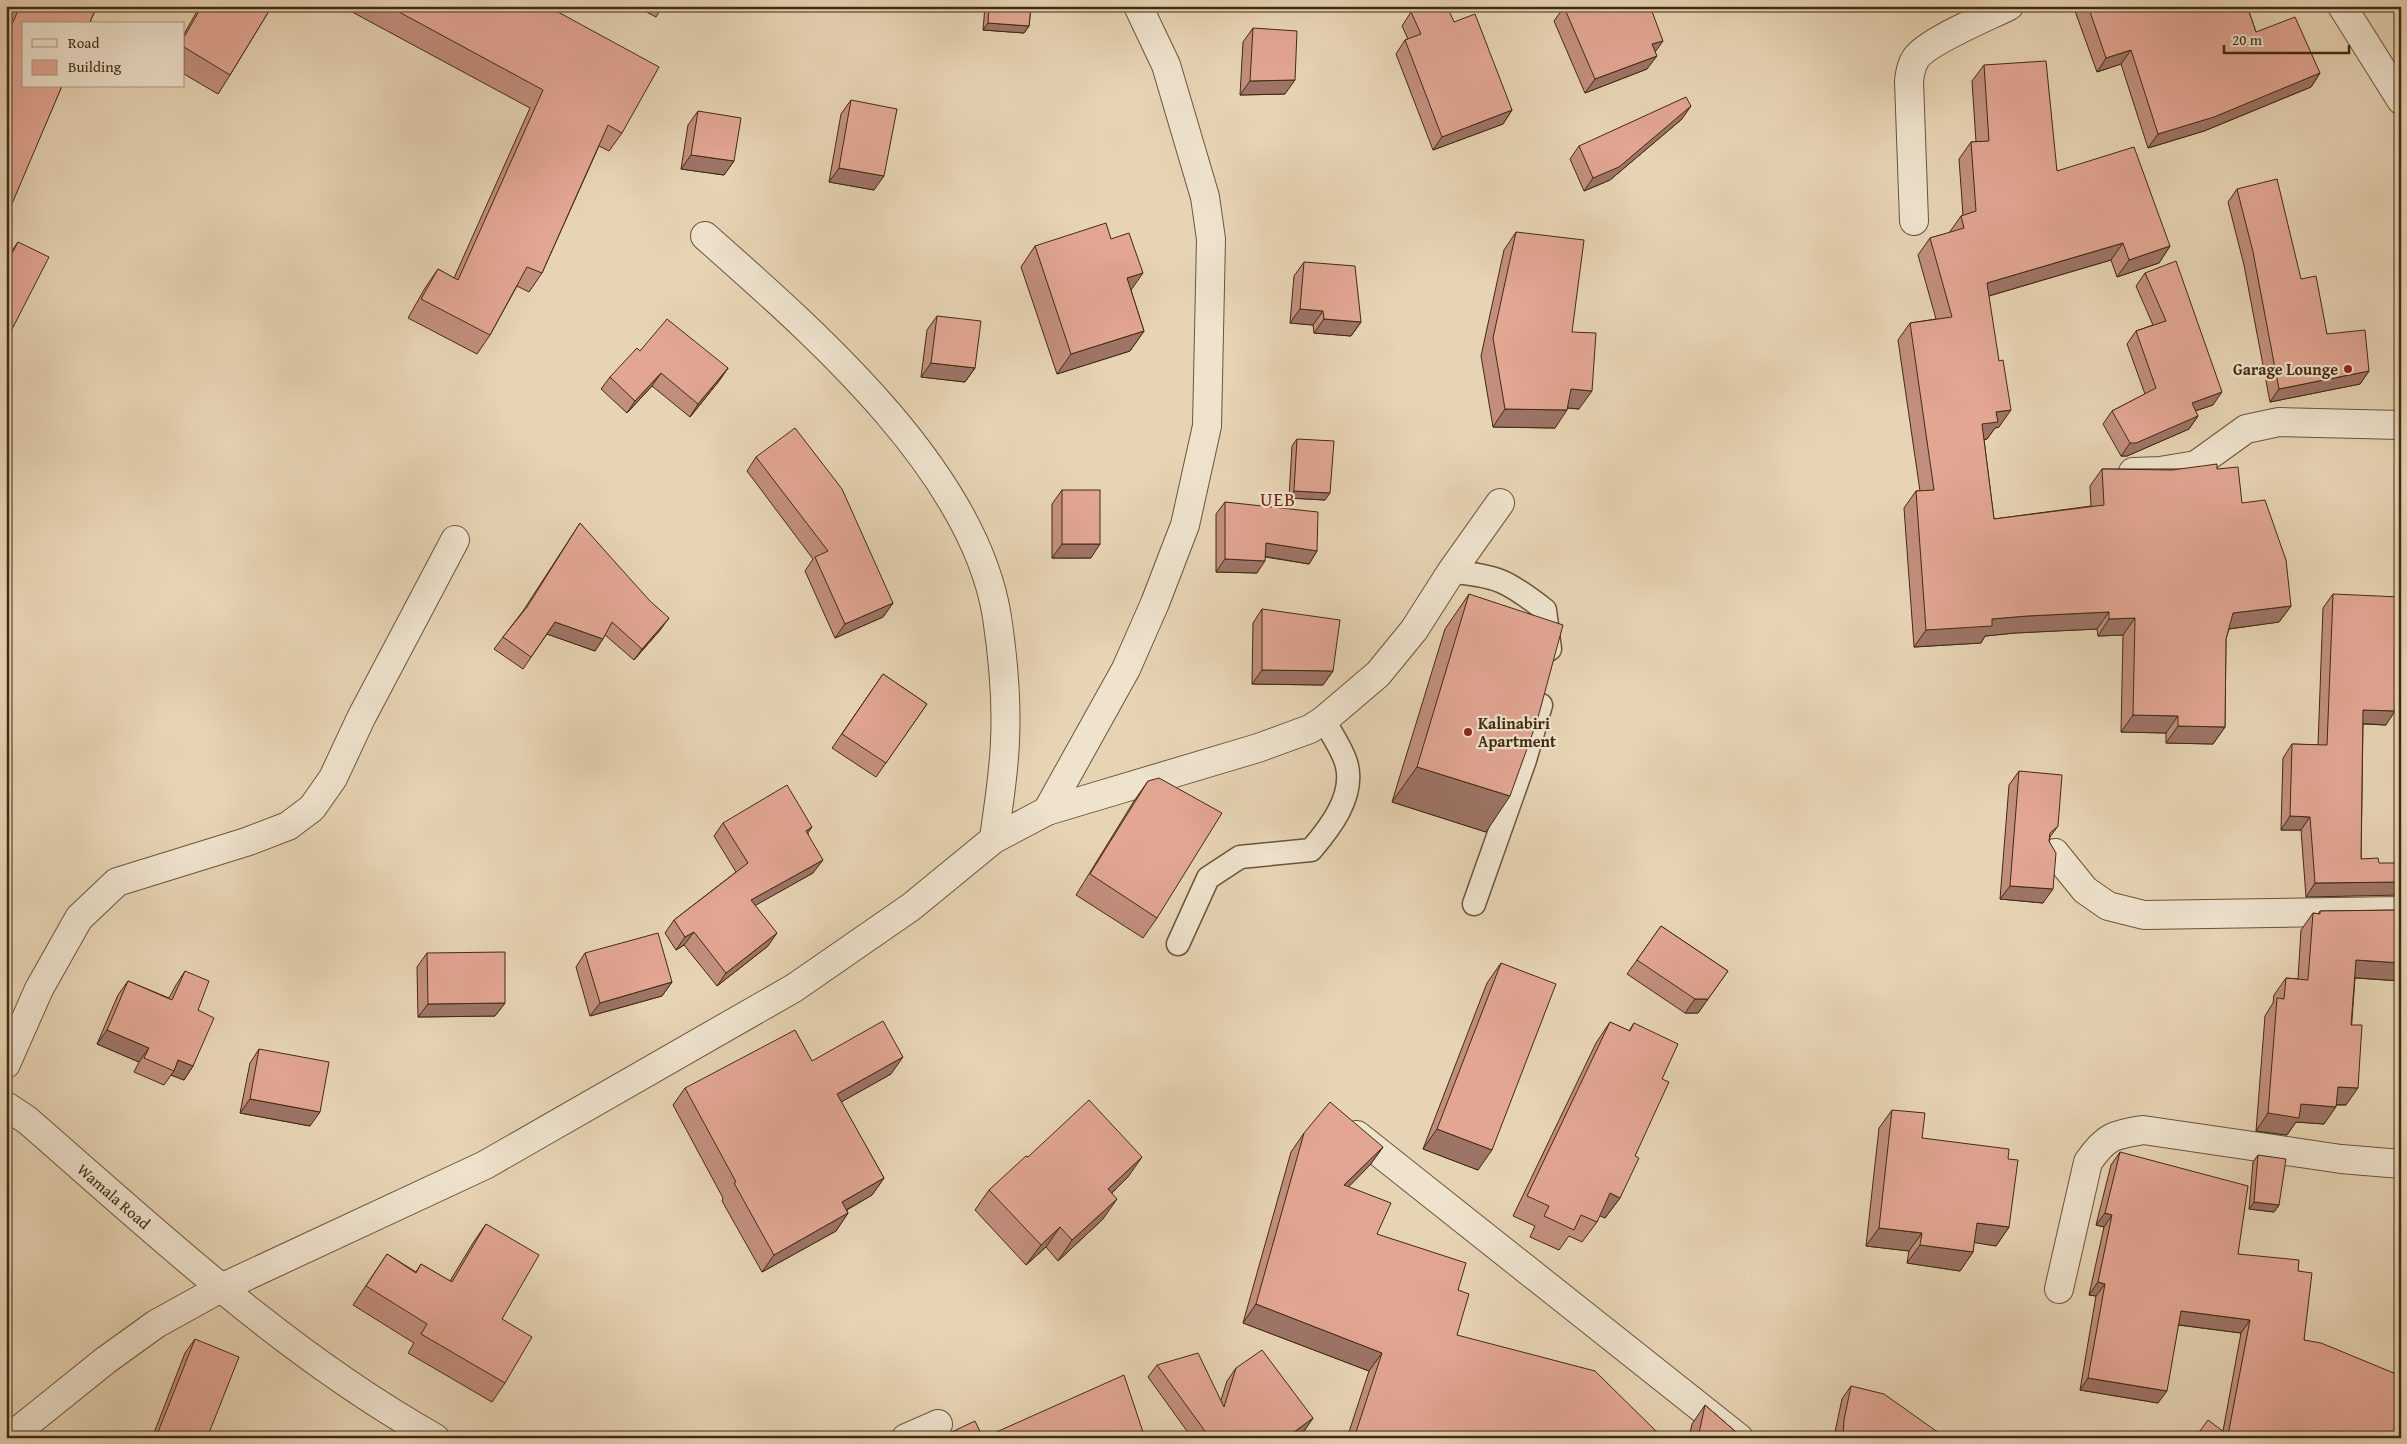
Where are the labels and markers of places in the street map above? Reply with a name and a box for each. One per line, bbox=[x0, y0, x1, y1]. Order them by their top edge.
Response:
place label: Garage Lounge bbox=[2233, 357, 2338, 381]
marker: Garage Lounge bbox=[2342, 363, 2354, 375]
place label: Kalinabiri Apartment bbox=[1478, 711, 1556, 753]
marker: Kalinabiri Apartment bbox=[1462, 726, 1474, 738]

